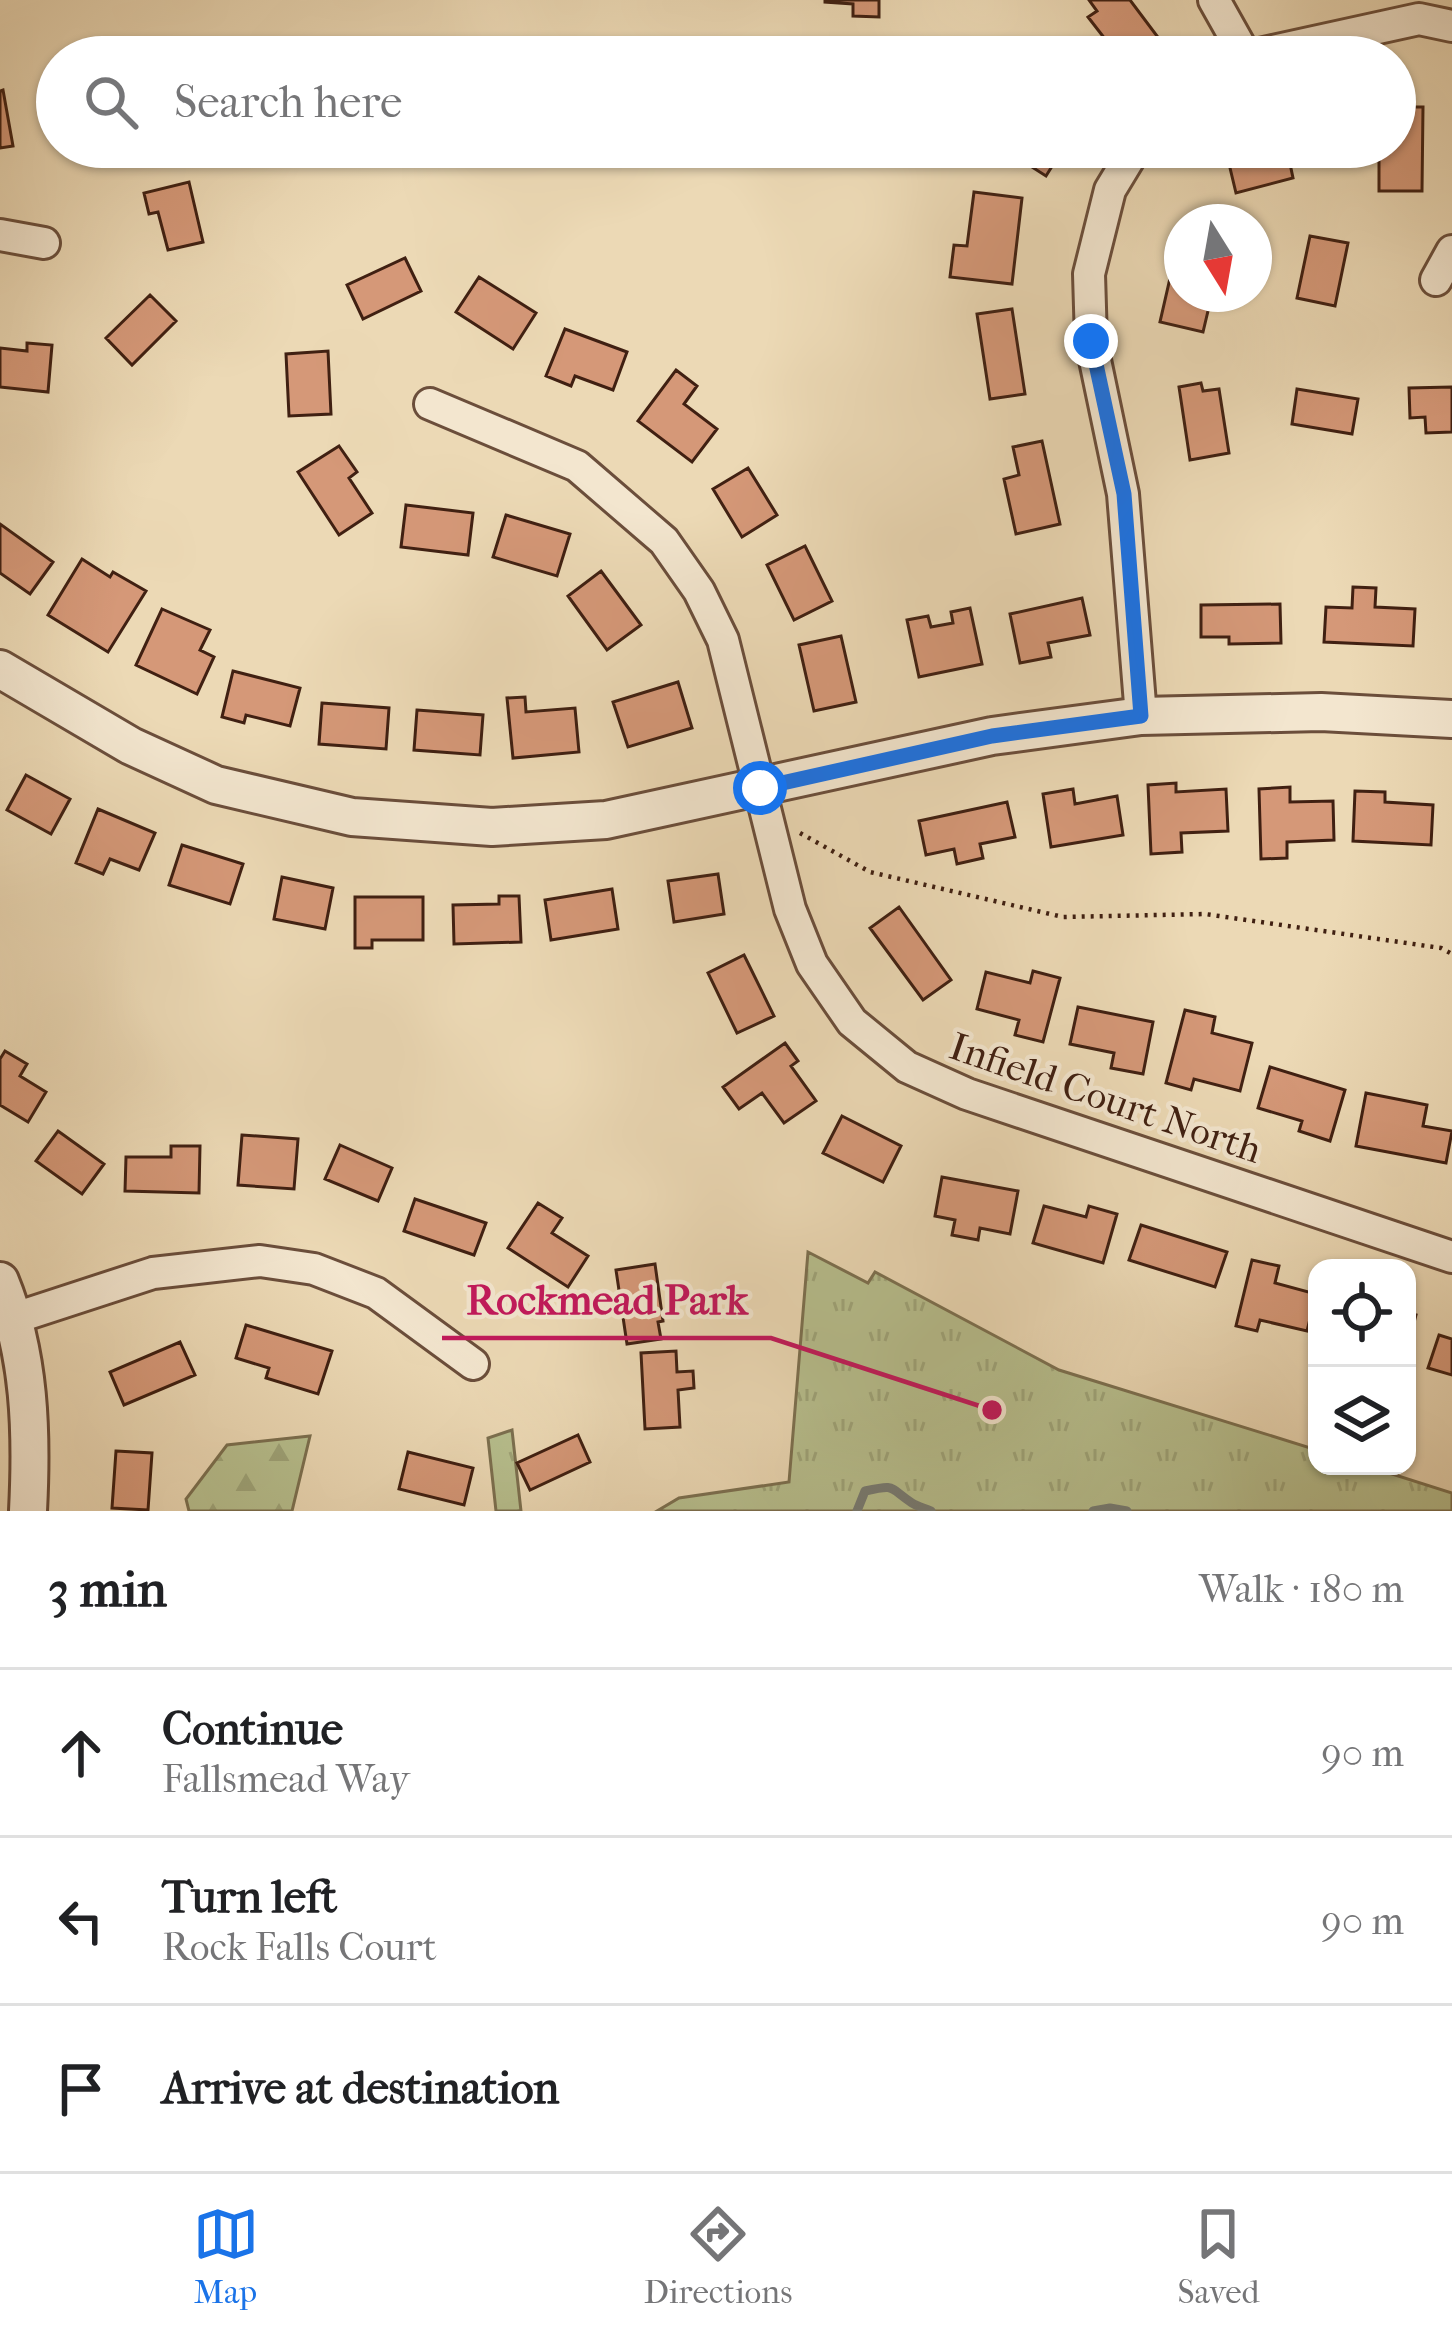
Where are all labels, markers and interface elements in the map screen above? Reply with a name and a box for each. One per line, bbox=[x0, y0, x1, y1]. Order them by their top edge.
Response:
search box bbox=[36, 36, 1416, 168]
icon: search bbox=[78, 69, 144, 135]
text: Search here bbox=[174, 76, 402, 129]
north arrow bbox=[1164, 204, 1272, 312]
route end bbox=[1064, 314, 1118, 368]
route start bbox=[733, 761, 787, 815]
street label: Infield Court North bbox=[944, 1023, 1268, 1173]
map controls bbox=[1308, 1259, 1416, 1475]
button: locate bbox=[1308, 1259, 1416, 1367]
callout: Rockmead Park bbox=[442, 1260, 771, 1338]
text: Rockmead Park bbox=[466, 1276, 749, 1325]
button: layers bbox=[1308, 1367, 1416, 1475]
text: 3 min bbox=[48, 1559, 167, 1619]
text: Walk · 180 m bbox=[1199, 1566, 1404, 1612]
text: Continue bbox=[162, 1703, 343, 1756]
icon: ahead bbox=[48, 1720, 114, 1786]
text: 90 m bbox=[1321, 1730, 1404, 1776]
text: Fallsmead Way bbox=[162, 1756, 410, 1802]
text: Turn left bbox=[162, 1871, 337, 1924]
icon: left bbox=[48, 1888, 114, 1954]
text: 90 m bbox=[1321, 1898, 1404, 1944]
text: Rock Falls Court bbox=[162, 1924, 437, 1970]
icon: arrive bbox=[48, 2056, 114, 2122]
text: Arrive at destination bbox=[162, 2062, 559, 2115]
tab: Map bbox=[193, 2201, 259, 2312]
tab: Directions bbox=[644, 2201, 792, 2312]
tab: Saved bbox=[1178, 2201, 1259, 2312]

